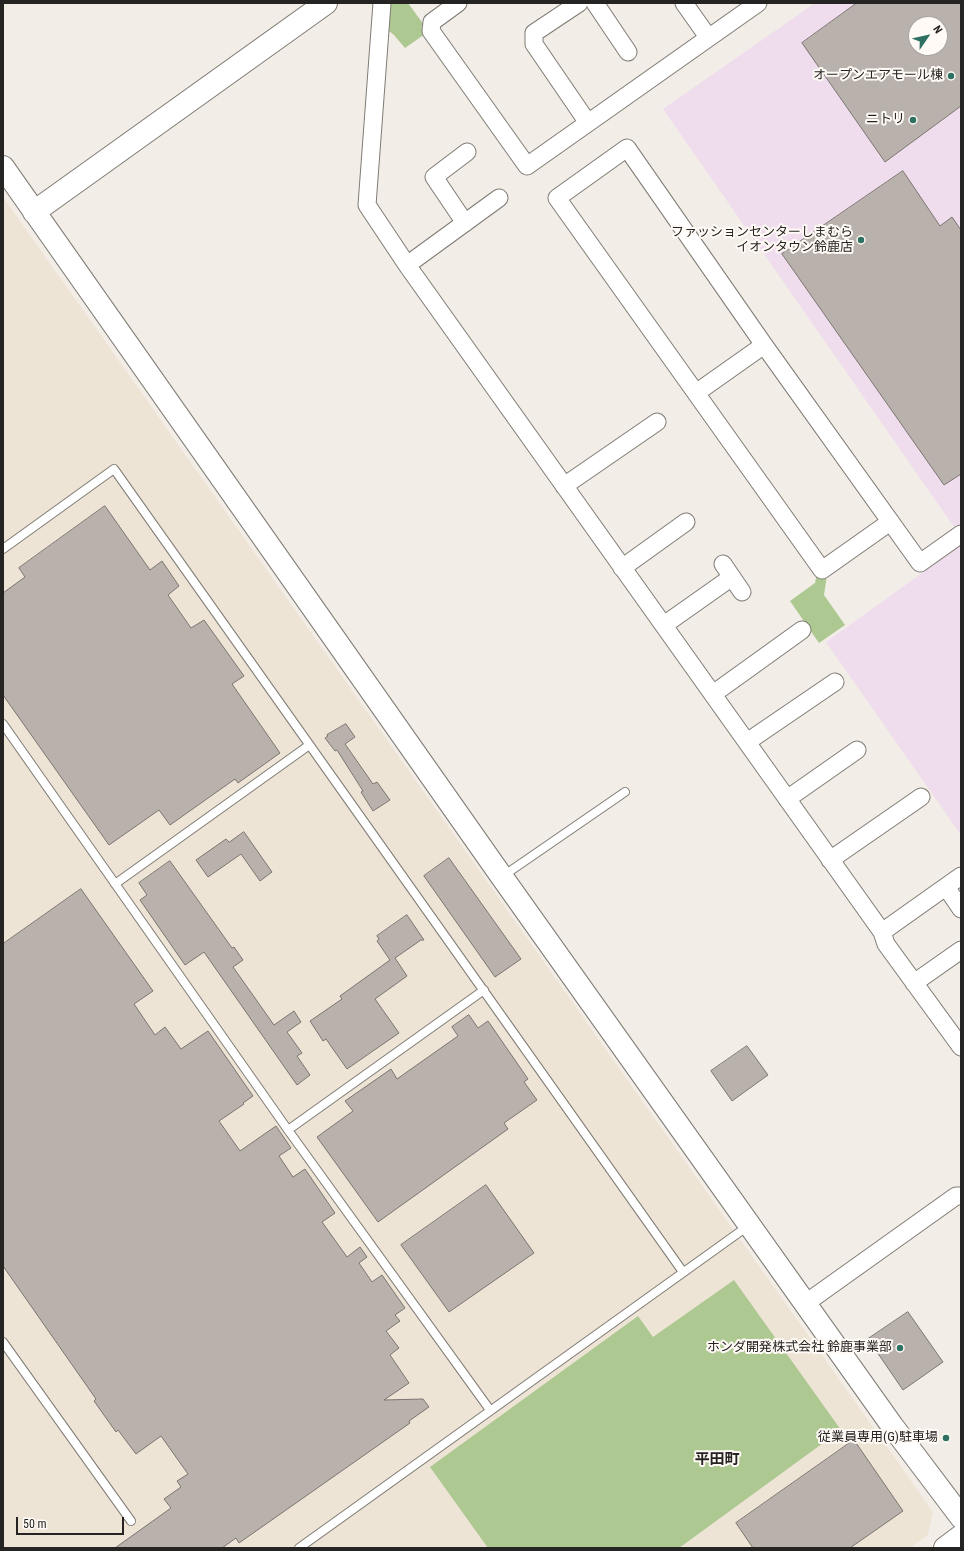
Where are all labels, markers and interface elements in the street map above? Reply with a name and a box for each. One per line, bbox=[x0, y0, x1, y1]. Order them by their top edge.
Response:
north arrow bbox=[908, 16, 948, 56]
text: N bbox=[930, 23, 945, 36]
place label: オープンエアモール棟 bbox=[813, 68, 943, 84]
marker: オープンエアモール棟 bbox=[946, 71, 956, 81]
place label: ニトリ bbox=[866, 112, 905, 128]
marker: ニトリ bbox=[908, 115, 918, 125]
place label: ファッションセンターしまむら イオンタウン鈴鹿店 bbox=[671, 225, 853, 256]
marker: ファッションセンターしまむら イオンタウン鈴鹿店 bbox=[856, 235, 866, 245]
place label: ホンダ開発株式会社 鈴鹿事業部 bbox=[707, 1340, 892, 1356]
marker: ホンダ開発株式会社 鈴鹿事業部 bbox=[895, 1343, 905, 1353]
place label: 従業員専用(G)駐車場 bbox=[818, 1430, 938, 1446]
marker: 従業員専用(G)駐車場 bbox=[941, 1433, 951, 1443]
district label: 平田町 bbox=[695, 1451, 739, 1469]
scale bar bbox=[18, 1509, 126, 1535]
text: 50 m bbox=[23, 1517, 47, 1531]

